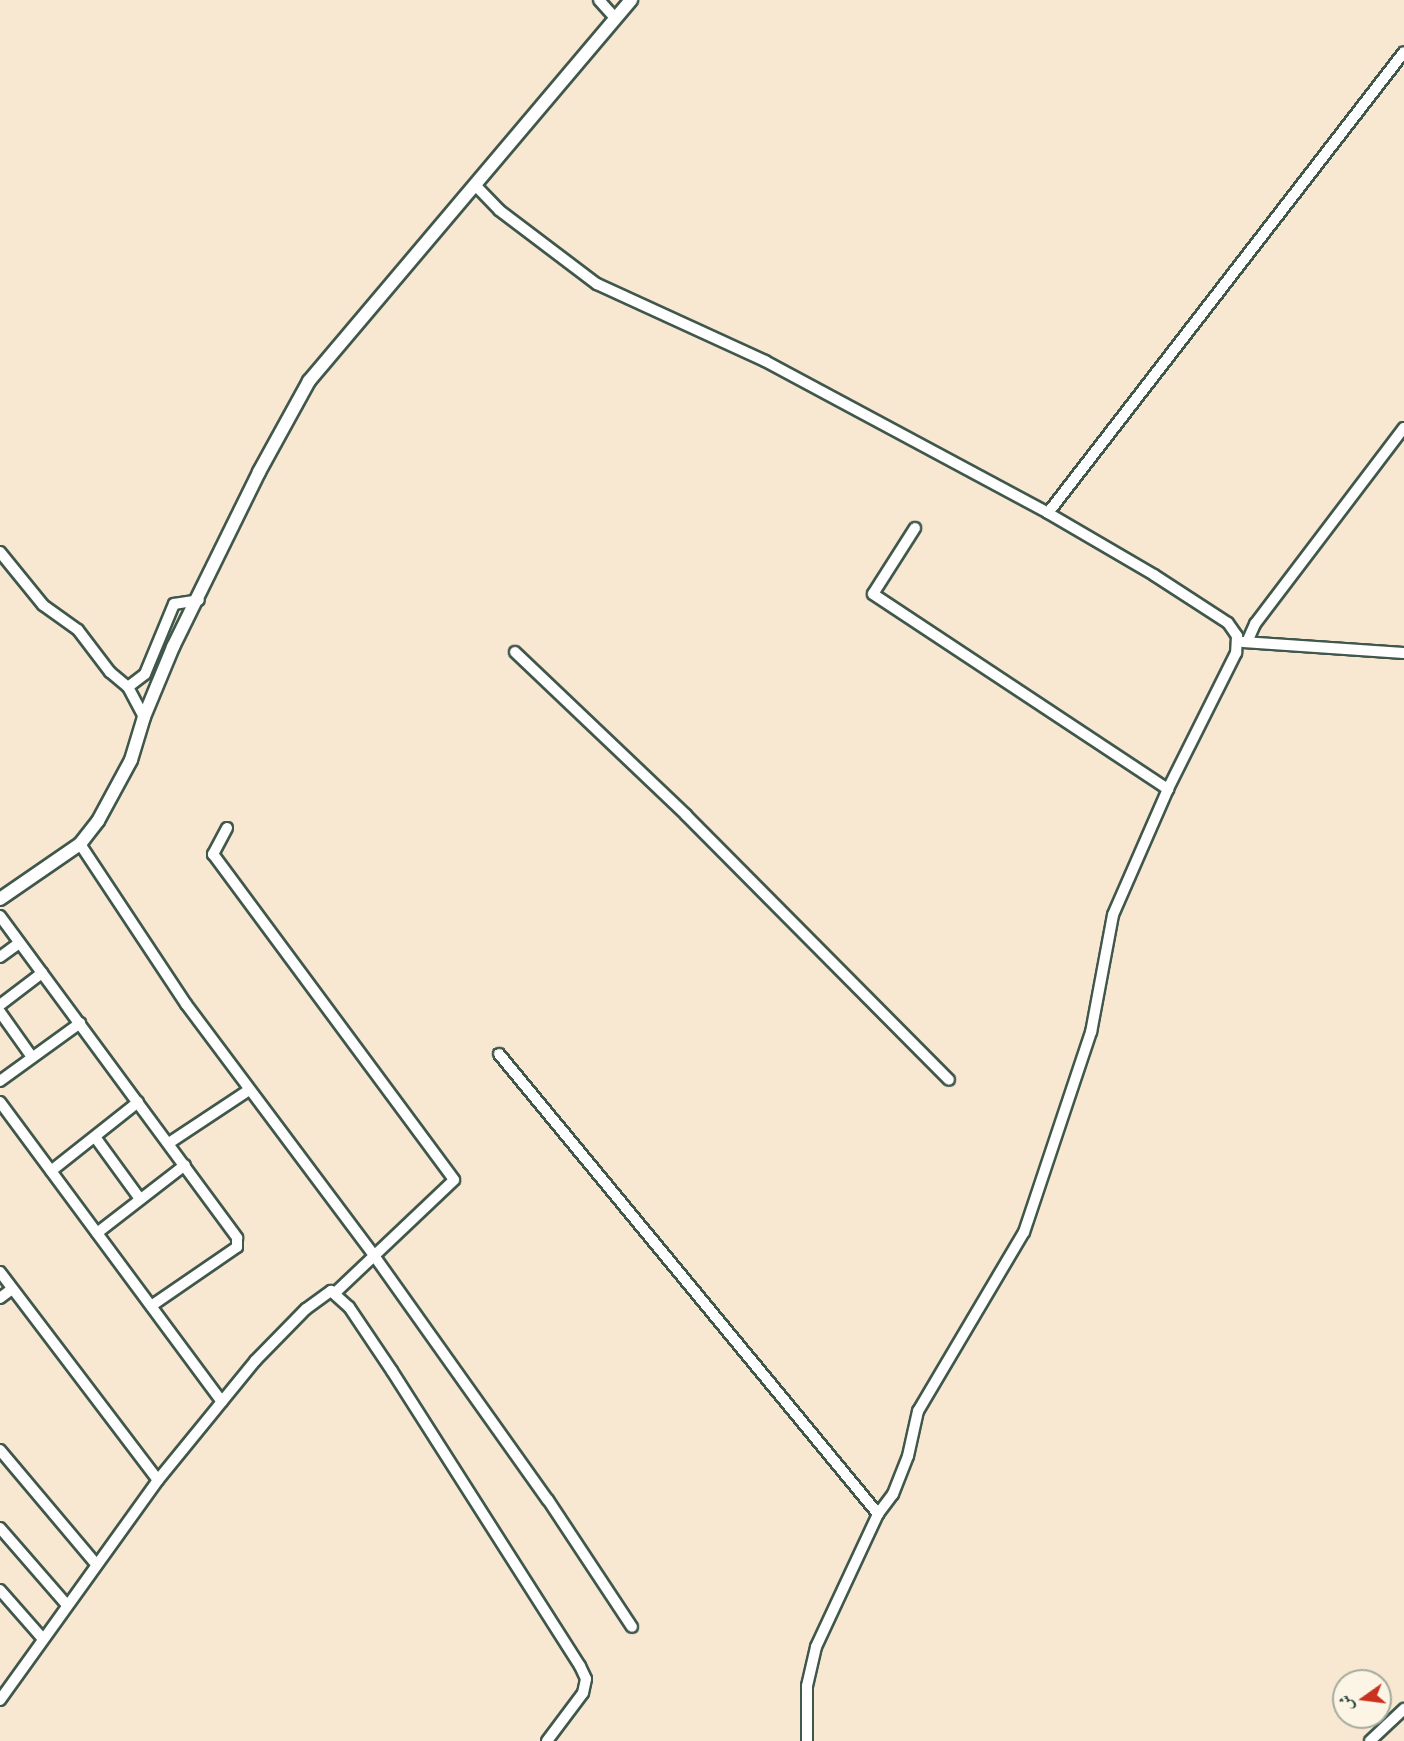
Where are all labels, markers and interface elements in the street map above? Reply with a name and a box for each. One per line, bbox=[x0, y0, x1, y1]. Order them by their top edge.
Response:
north arrow bbox=[1332, 1669, 1392, 1729]
text: ش bbox=[1334, 1693, 1359, 1713]

